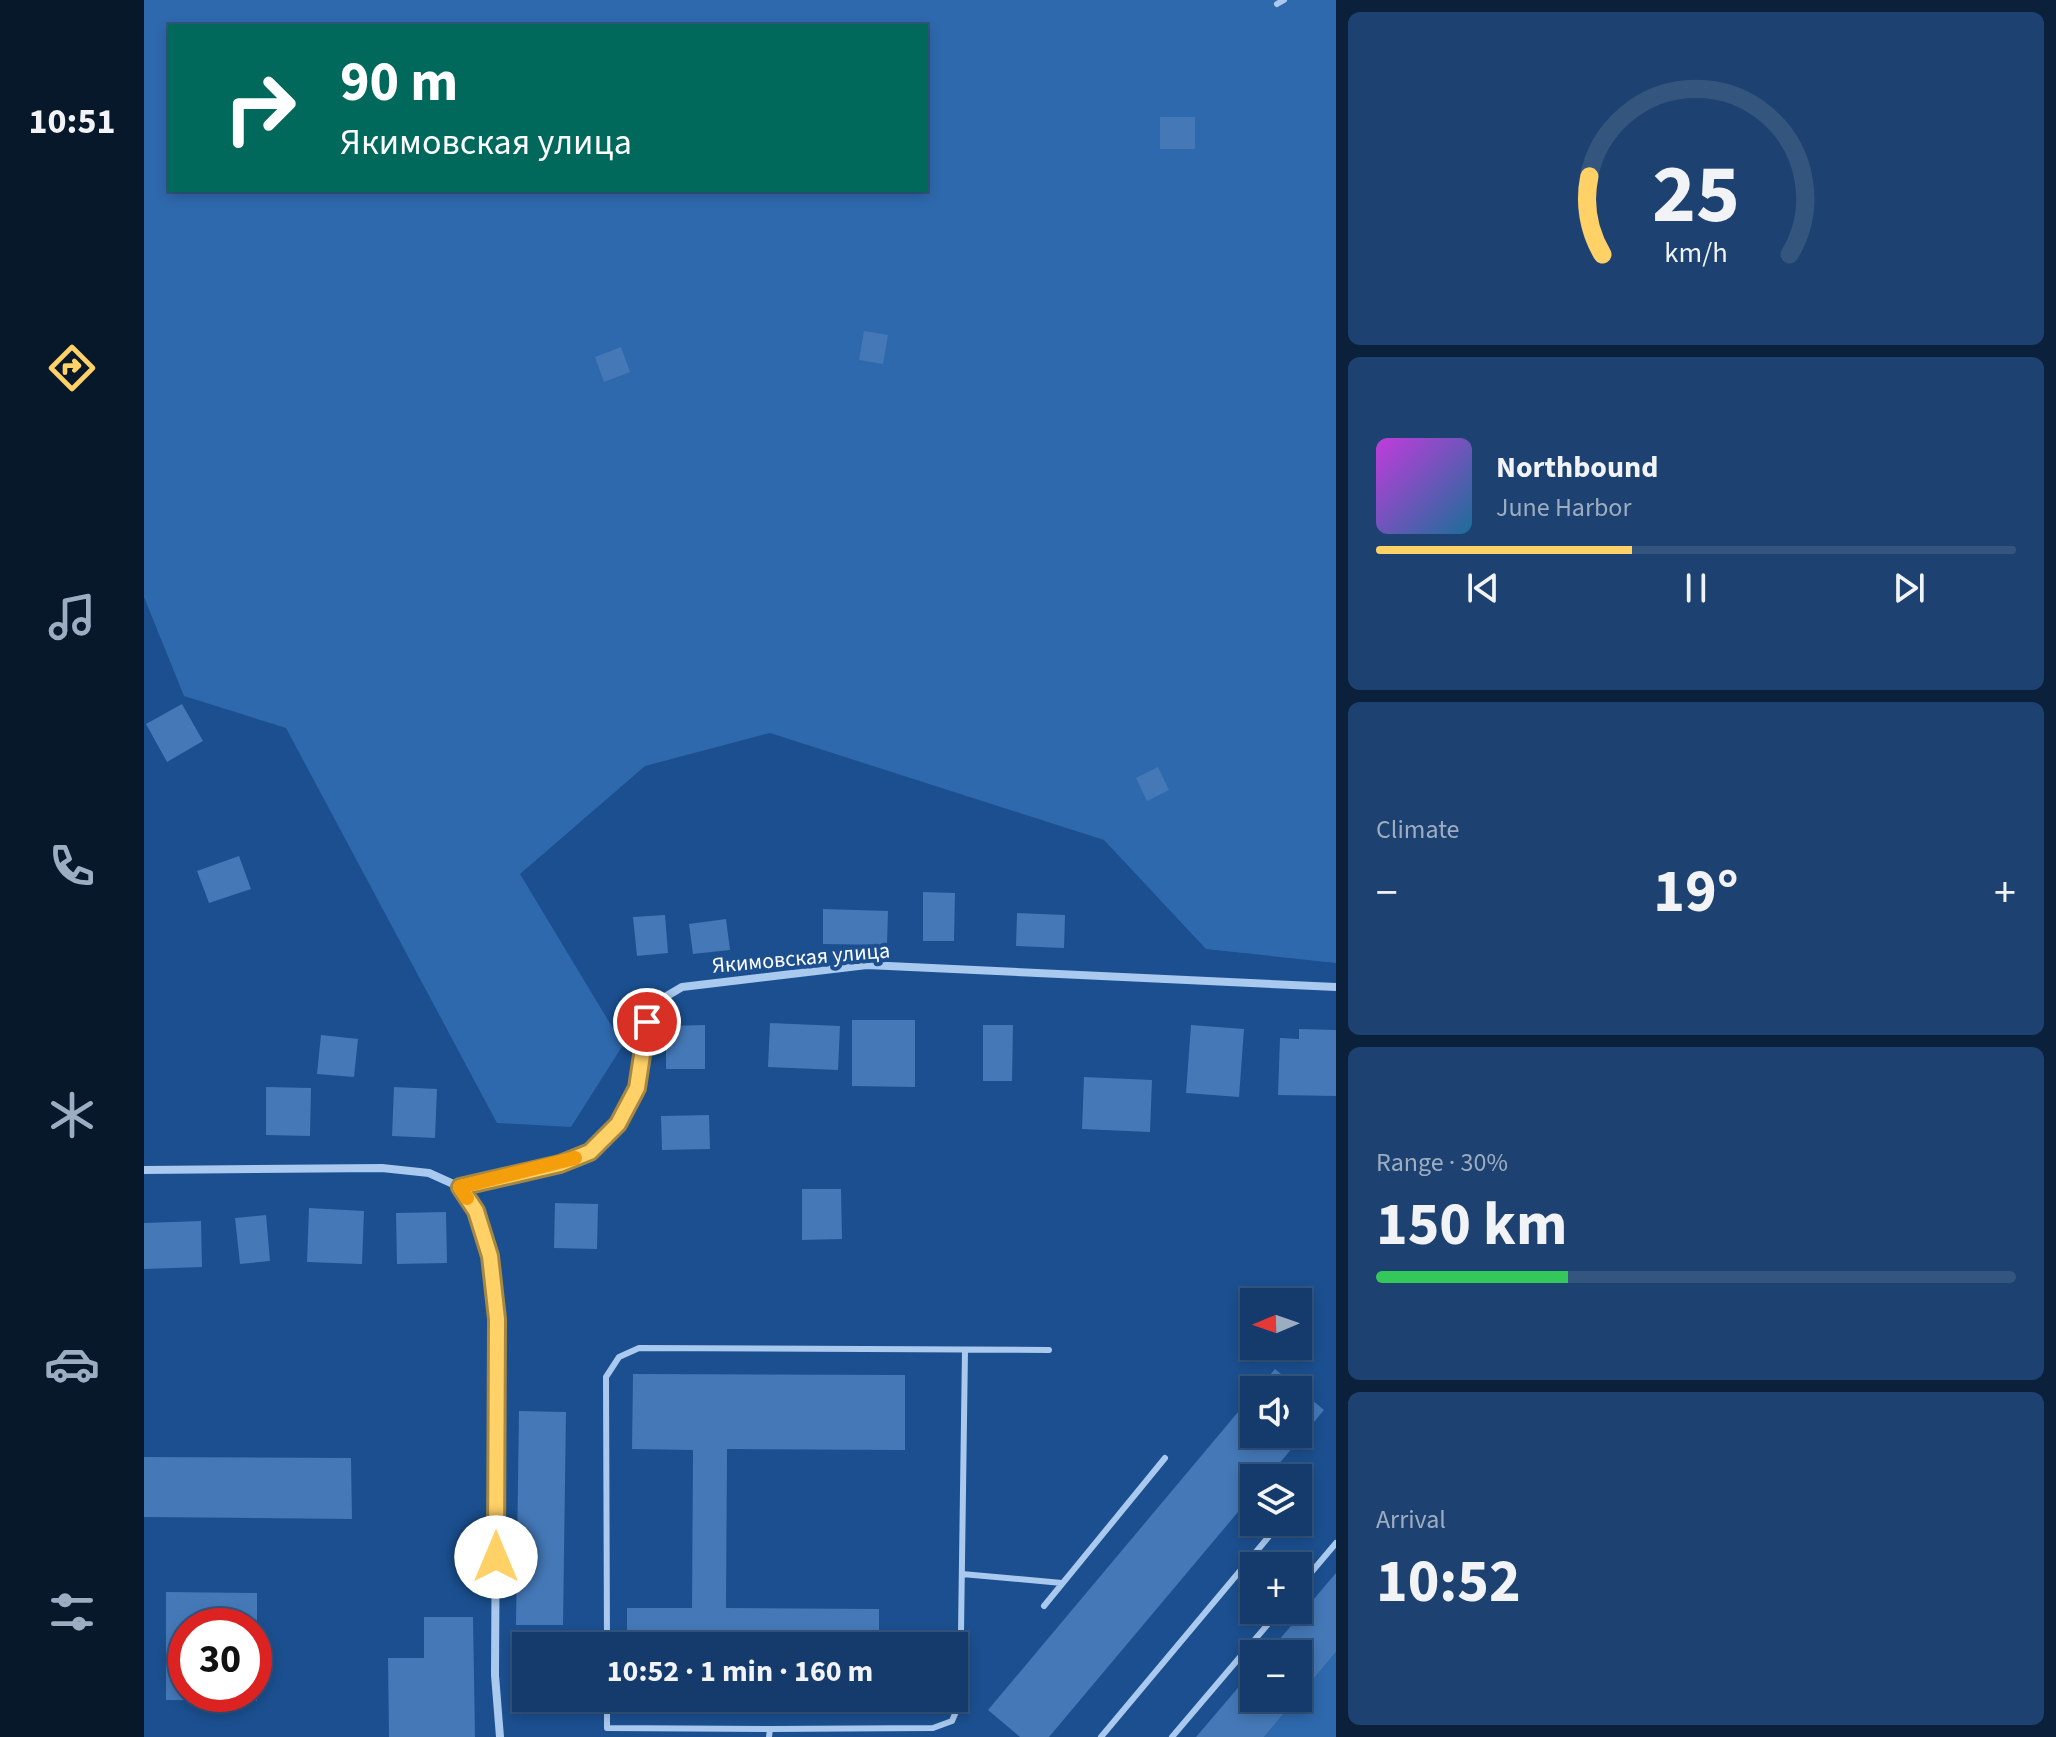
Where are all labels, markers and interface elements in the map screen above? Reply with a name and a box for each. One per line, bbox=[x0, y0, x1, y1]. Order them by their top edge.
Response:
text: 90 m bbox=[340, 43, 458, 122]
icon: right bbox=[208, 56, 312, 160]
text: 10:51 bbox=[29, 96, 115, 147]
text: Якимовская улица bbox=[340, 117, 632, 168]
text: 25 bbox=[1652, 135, 1740, 253]
text: km/h bbox=[1664, 233, 1728, 273]
icon: directions bbox=[44, 340, 100, 396]
text: Northbound bbox=[1496, 446, 1658, 489]
text: June Harbor bbox=[1496, 489, 1632, 526]
icon: previous bbox=[1461, 566, 1505, 610]
icon: pause bbox=[1674, 566, 1718, 610]
icon: next bbox=[1887, 566, 1931, 610]
icon: music bbox=[44, 589, 100, 645]
text: Climate bbox=[1376, 811, 1460, 848]
icon: phone bbox=[44, 838, 100, 894]
text: 19° bbox=[1653, 850, 1739, 935]
text: − bbox=[1376, 862, 1398, 925]
text: + bbox=[1994, 862, 2016, 925]
street label: Якимовская улица bbox=[711, 934, 891, 982]
pin bbox=[613, 988, 681, 1056]
icon: arrive bbox=[625, 1000, 669, 1044]
icon: climate bbox=[44, 1087, 100, 1143]
text: Range · 30% bbox=[1376, 1144, 1508, 1181]
text: 150 km bbox=[1376, 1183, 1567, 1268]
north arrow bbox=[1240, 1288, 1312, 1360]
map controls bbox=[1240, 1288, 1312, 1712]
icon: car bbox=[44, 1336, 100, 1392]
button: sound bbox=[1240, 1376, 1312, 1448]
button: layers bbox=[1240, 1464, 1312, 1536]
text: Arrival bbox=[1376, 1501, 1446, 1538]
position arrow bbox=[454, 1515, 538, 1599]
text: 10:52 bbox=[1376, 1540, 1521, 1625]
button: + bbox=[1240, 1552, 1312, 1624]
icon: filters bbox=[44, 1584, 100, 1640]
speed limit sign: 30 bbox=[168, 1608, 272, 1712]
button: − bbox=[1240, 1640, 1312, 1712]
text: 10:52 · 1 min · 160 m bbox=[607, 1650, 873, 1693]

